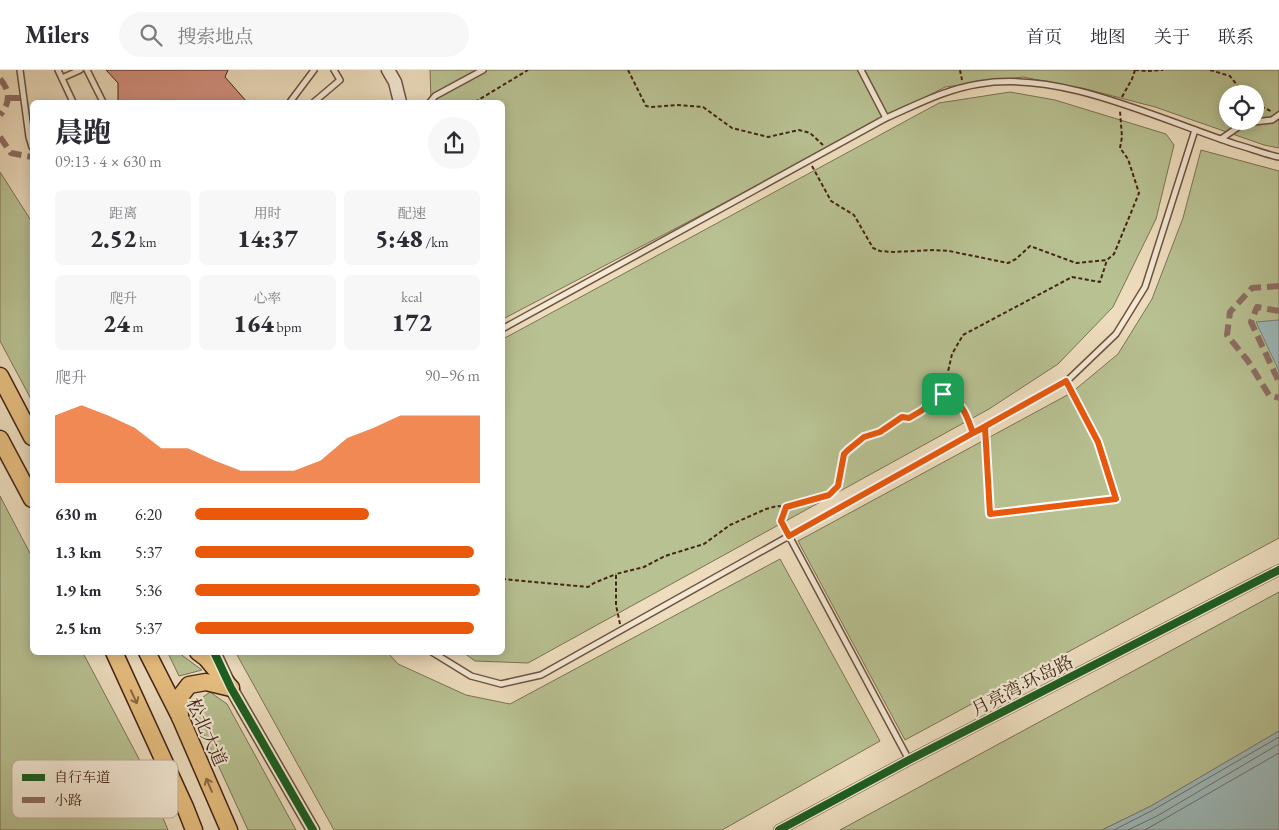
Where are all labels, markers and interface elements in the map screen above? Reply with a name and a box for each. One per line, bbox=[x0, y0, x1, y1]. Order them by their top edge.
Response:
search box bbox=[119, 12, 469, 57]
text: Milers bbox=[25, 19, 89, 50]
icon: search bbox=[137, 21, 165, 49]
text: 搜索地点 bbox=[177, 24, 253, 49]
text: 首页 bbox=[1026, 25, 1062, 48]
text: 地图 bbox=[1090, 25, 1126, 48]
text: 关于 bbox=[1154, 25, 1190, 48]
text: 联系 bbox=[1218, 25, 1254, 48]
map controls bbox=[1219, 85, 1264, 130]
button: locate bbox=[1219, 85, 1264, 130]
text: 晨跑 bbox=[55, 114, 111, 150]
button: share bbox=[428, 117, 480, 169]
text: 09:13 · 4 × 630 m bbox=[55, 151, 162, 172]
text: 距离 bbox=[109, 204, 137, 222]
text: 用时 bbox=[253, 204, 281, 222]
text: 配速 bbox=[398, 204, 426, 222]
text: 2.52 bbox=[90, 222, 136, 254]
text: 14:37 bbox=[237, 222, 298, 254]
text: 5:48 bbox=[375, 222, 423, 254]
text: km bbox=[136, 233, 157, 251]
text: /km bbox=[423, 233, 449, 251]
text: kcal bbox=[401, 288, 422, 306]
text: 爬升 bbox=[109, 289, 137, 307]
text: 心率 bbox=[253, 289, 281, 307]
text: 172 bbox=[392, 306, 432, 338]
text: 24 bbox=[103, 307, 130, 339]
text: 164 bbox=[233, 307, 274, 339]
text: m bbox=[130, 318, 144, 336]
text: bpm bbox=[274, 318, 302, 336]
text: 90–96 m bbox=[425, 365, 480, 386]
text: 爬升 bbox=[55, 367, 87, 388]
pin bbox=[922, 373, 964, 415]
icon: arrive bbox=[929, 380, 957, 408]
text: 630 m bbox=[55, 504, 97, 525]
text: 6:20 bbox=[135, 504, 162, 525]
text: 1.3 km bbox=[55, 542, 101, 563]
text: 5:37 bbox=[135, 542, 162, 563]
text: 1.9 km bbox=[55, 580, 101, 601]
text: 5:36 bbox=[135, 580, 162, 601]
text: 2.5 km bbox=[55, 618, 101, 639]
text: 5:37 bbox=[135, 618, 162, 639]
street label: 月亮湾·环岛路 bbox=[967, 649, 1077, 721]
one-way arrow bbox=[130, 689, 139, 704]
street label: 松北大道 bbox=[182, 694, 232, 770]
legend bbox=[12, 760, 178, 818]
text: 自行车道 bbox=[54, 768, 110, 786]
one-way arrow bbox=[204, 778, 214, 793]
text: 小路 bbox=[54, 791, 82, 809]

